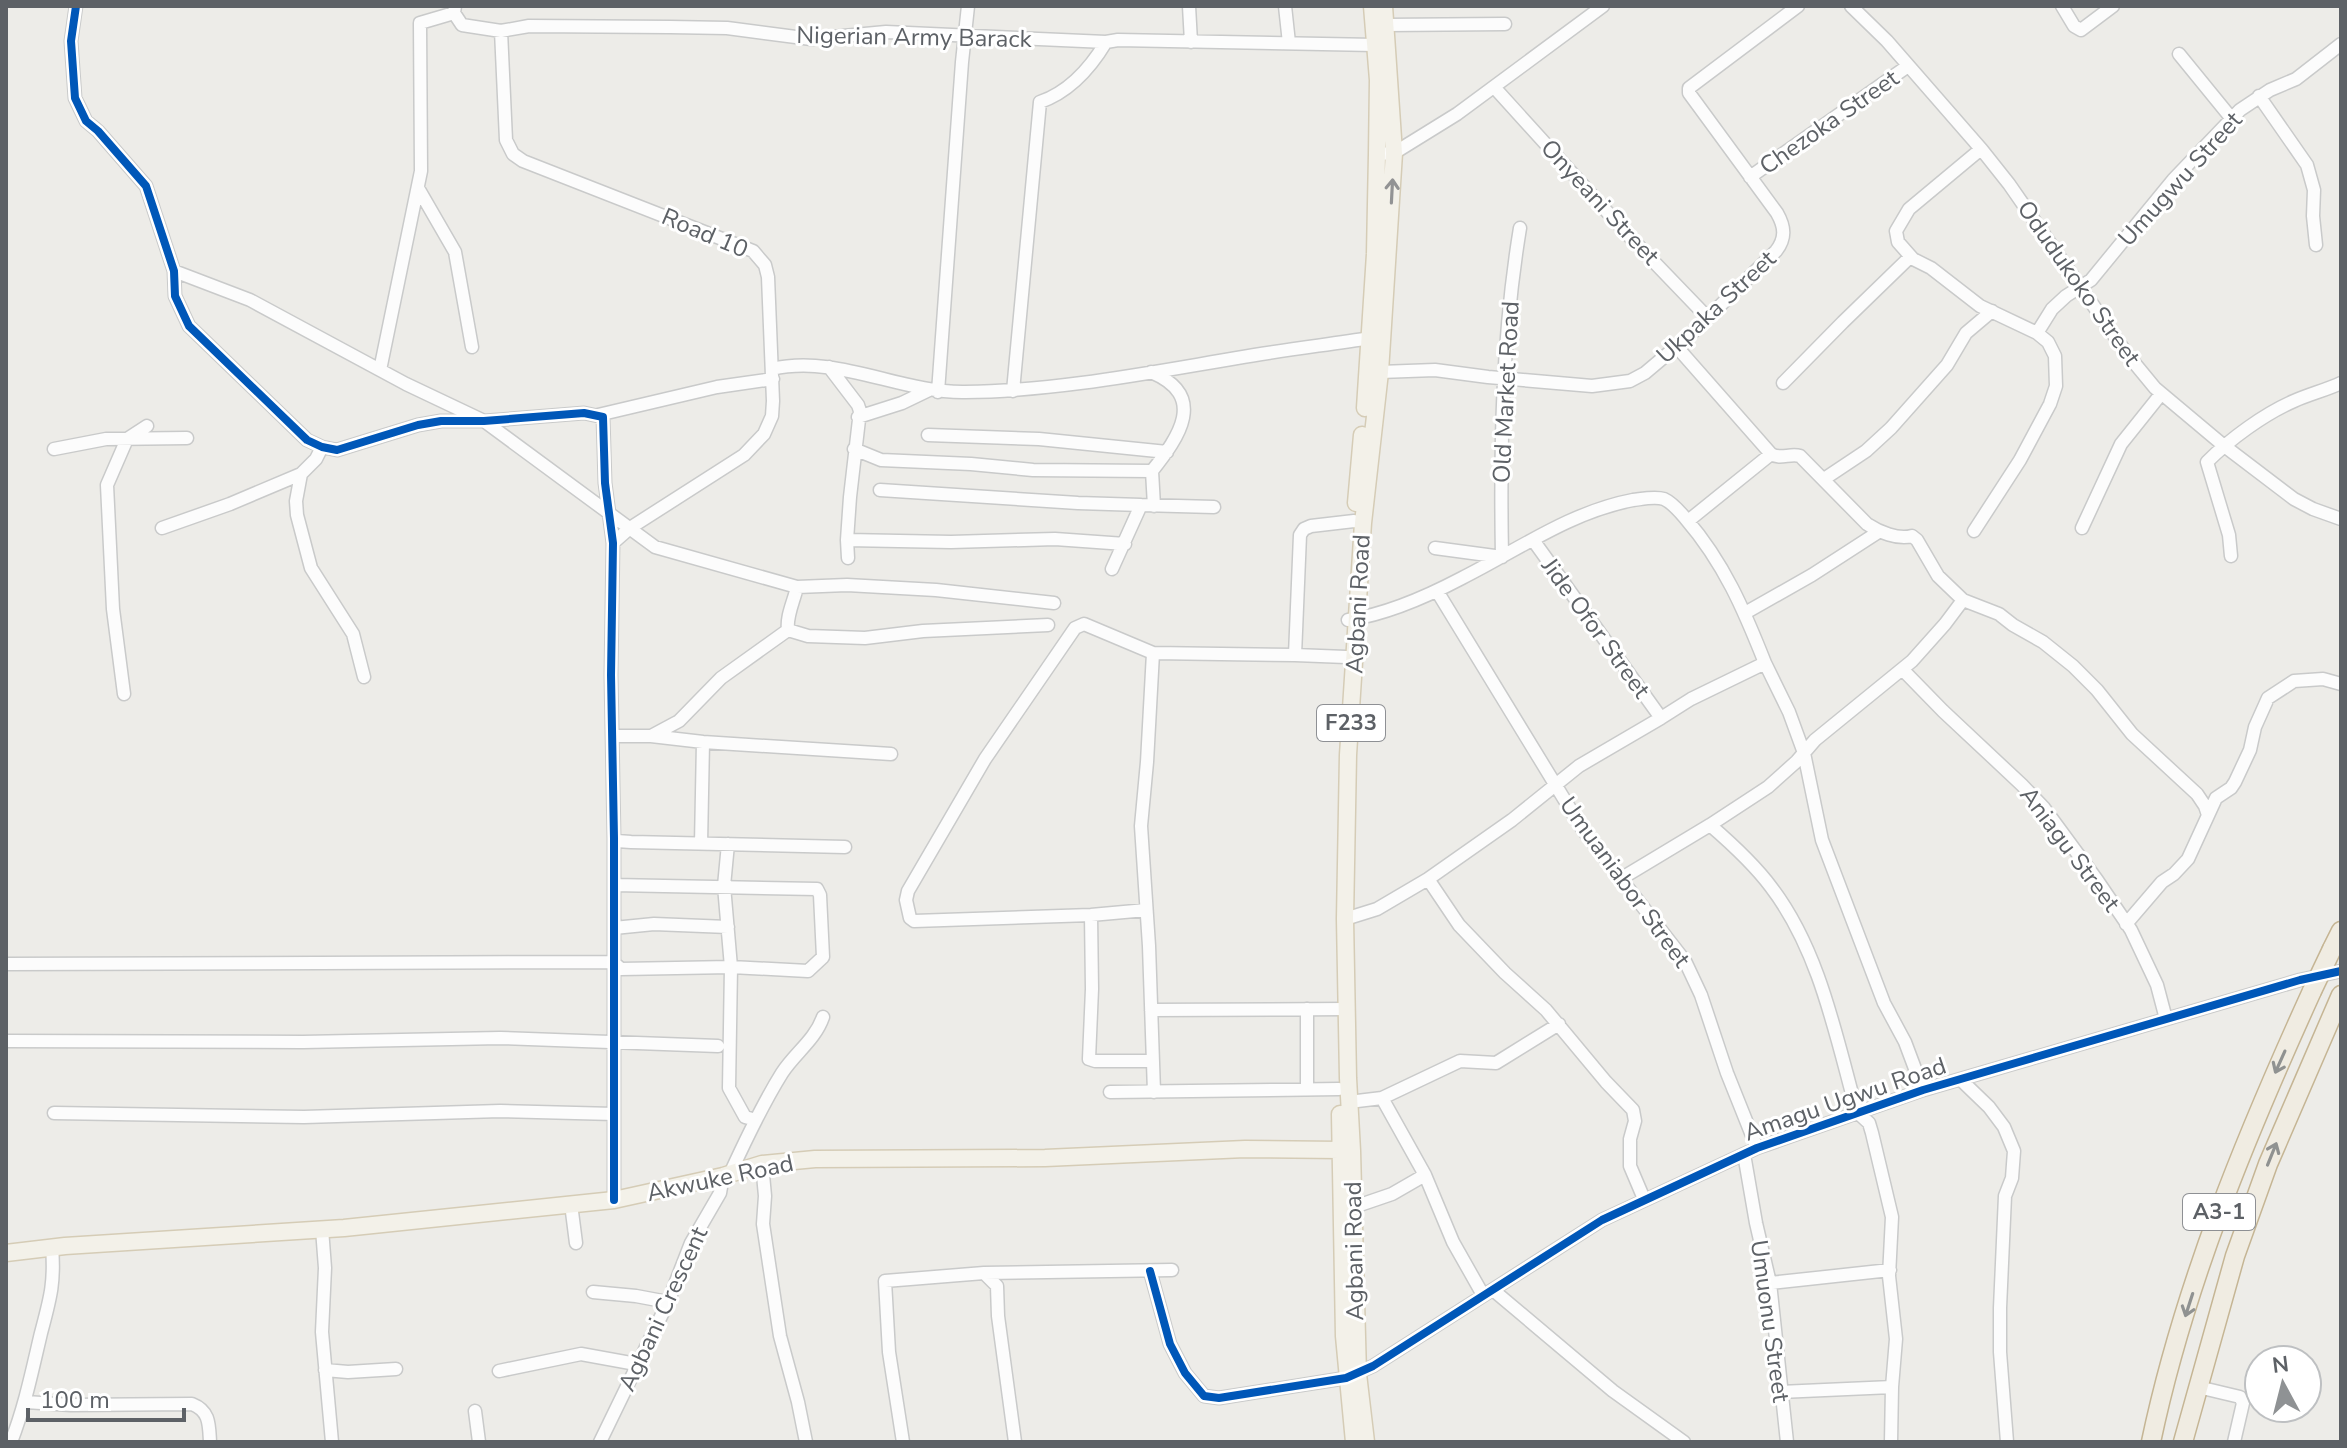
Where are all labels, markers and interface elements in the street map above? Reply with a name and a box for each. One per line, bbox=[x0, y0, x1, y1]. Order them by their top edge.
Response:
street label: Nigerian Army Barack bbox=[796, 19, 1033, 55]
street label: Chezoka Street bbox=[1753, 62, 1905, 182]
street label: Umugwu Street bbox=[2111, 104, 2249, 253]
street label: Onyeani Street bbox=[1534, 132, 1667, 272]
one-way arrow bbox=[1384, 178, 1399, 205]
street label: Odudukoko Street bbox=[2010, 194, 2148, 373]
street label: Road 10 bbox=[657, 201, 753, 265]
street label: Ukpaka Street bbox=[1649, 243, 1783, 371]
street label: Old Market Road bbox=[1485, 300, 1527, 484]
street label: Agbani Road bbox=[1338, 534, 1378, 674]
street label: Jide Ofor Street bbox=[1534, 551, 1658, 705]
road number: F233 bbox=[1317, 705, 1385, 741]
street label: Aniagu Street bbox=[2013, 780, 2128, 918]
street label: Umuaniabor Street bbox=[1552, 790, 1698, 974]
street label: Amagu Ugwu Road bbox=[1740, 1049, 1950, 1149]
one-way arrow bbox=[2272, 1050, 2287, 1074]
one-way arrow bbox=[2266, 1142, 2280, 1167]
street label: Akwuke Road bbox=[644, 1147, 796, 1209]
street label: Agbani Road bbox=[1337, 1181, 1371, 1321]
road number: A3-1 bbox=[2183, 1194, 2255, 1230]
street label: Agbani Crescent bbox=[611, 1221, 715, 1396]
street label: Umuonu Street bbox=[1743, 1238, 1797, 1405]
one-way arrow bbox=[2180, 1292, 2195, 1317]
north arrow bbox=[2243, 1344, 2323, 1424]
text: N bbox=[2271, 1349, 2291, 1381]
scale bar bbox=[28, 1372, 184, 1422]
text: 100 m bbox=[40, 1384, 110, 1416]

